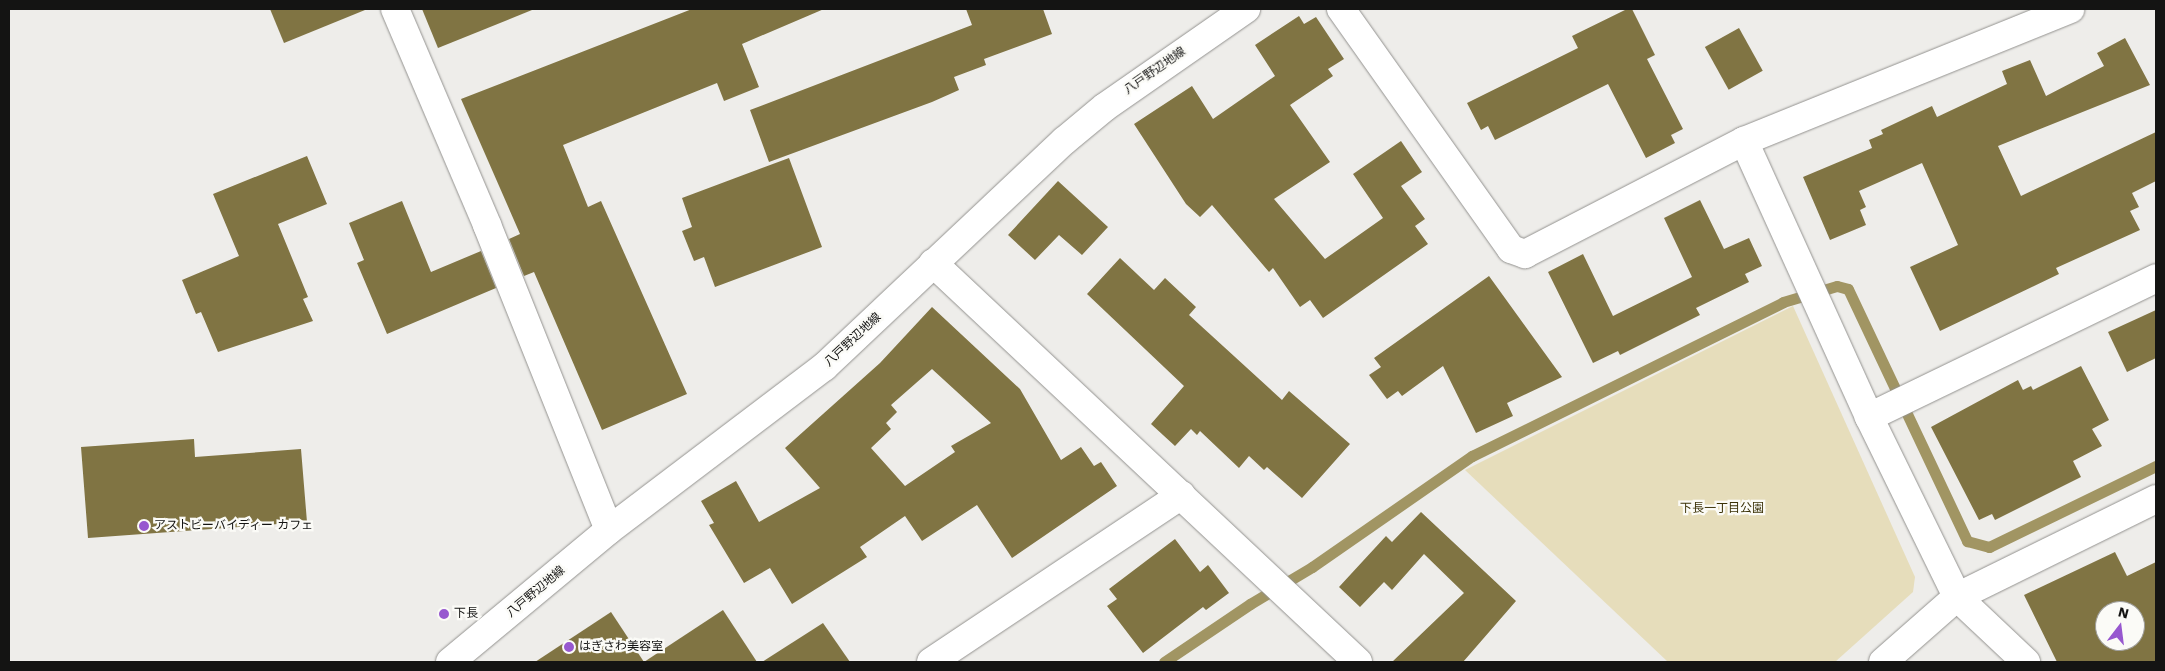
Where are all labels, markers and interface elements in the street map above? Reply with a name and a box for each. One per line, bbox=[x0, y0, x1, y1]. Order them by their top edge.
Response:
street label: 八戸野辺地線 bbox=[1121, 44, 1189, 98]
street label: 八戸野辺地線 bbox=[822, 310, 884, 370]
park label: 下長一丁目公園 bbox=[1680, 502, 1764, 516]
place label: アストビーバイディー カフェ bbox=[154, 519, 314, 533]
marker: アストビーバイディー カフェ bbox=[138, 520, 150, 532]
street label: 八戸野辺地線 bbox=[504, 563, 568, 621]
north arrow bbox=[2095, 601, 2145, 651]
text: N bbox=[2117, 603, 2131, 622]
place label: 下長 bbox=[454, 607, 478, 621]
marker: 下長 bbox=[438, 608, 450, 620]
place label: はぎさわ美容室 bbox=[579, 640, 663, 654]
marker: はぎさわ美容室 bbox=[563, 641, 575, 653]

